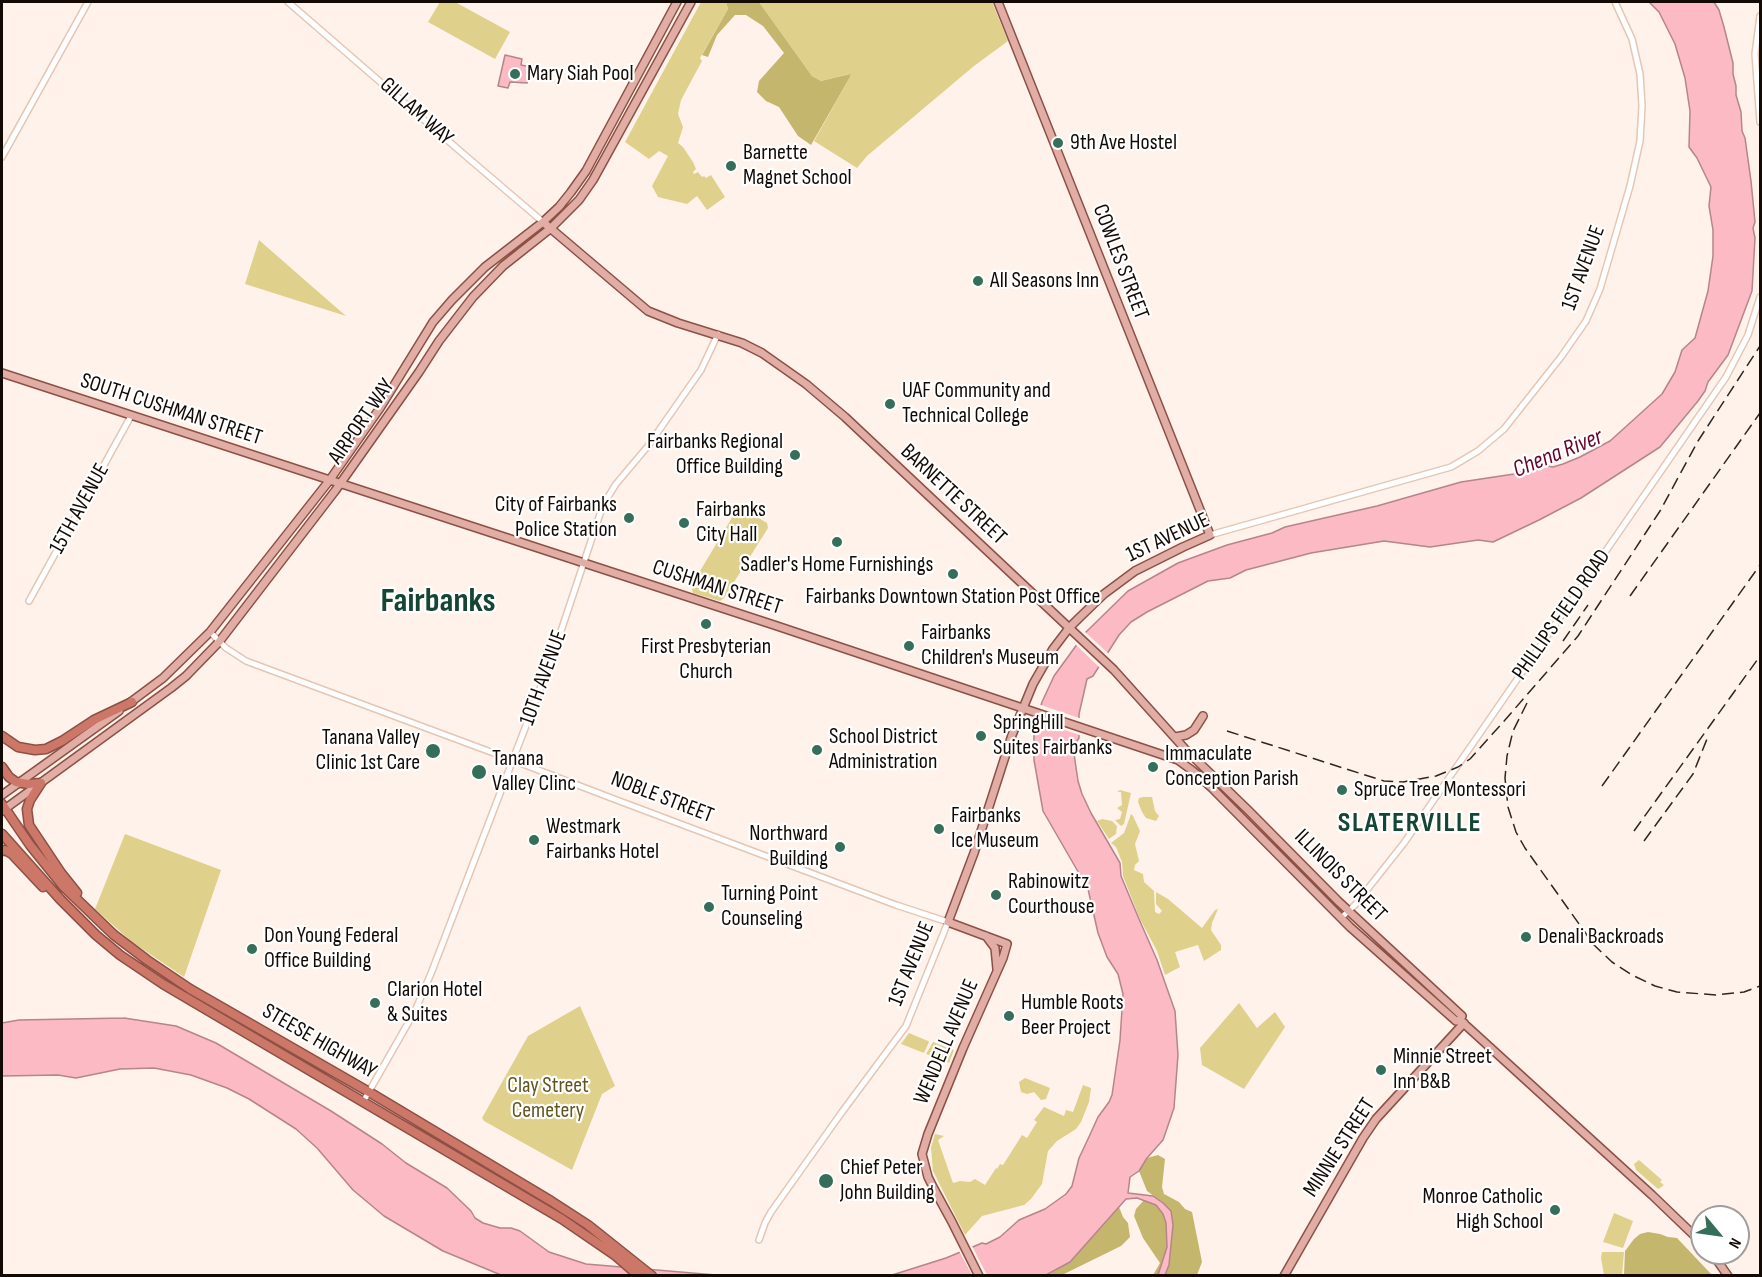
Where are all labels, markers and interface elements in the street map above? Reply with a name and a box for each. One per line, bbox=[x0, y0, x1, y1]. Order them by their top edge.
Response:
place label: Mary Siah Pool bbox=[527, 61, 634, 87]
marker: Mary Siah Pool bbox=[508, 67, 522, 81]
street label: GILLAM WAY bbox=[374, 72, 458, 152]
place label: 9th Ave Hostel bbox=[1070, 130, 1177, 156]
marker: 9th Ave Hostel bbox=[1051, 136, 1065, 150]
place label: Barnette Magnet School bbox=[743, 140, 852, 192]
marker: Barnette Magnet School bbox=[724, 159, 738, 173]
street label: COWLES STREET bbox=[1086, 201, 1154, 323]
street label: 1ST AVENUE bbox=[1556, 222, 1612, 314]
place label: All Seasons Inn bbox=[990, 268, 1099, 294]
marker: All Seasons Inn bbox=[971, 274, 985, 288]
street label: SOUTH CUSHMAN STREET bbox=[77, 368, 265, 452]
street label: AIRPORT WAY bbox=[323, 374, 401, 470]
place label: UAF Community and Technical College bbox=[902, 378, 1051, 430]
marker: UAF Community and Technical College bbox=[883, 397, 897, 411]
water label: Chena River bbox=[1509, 423, 1607, 485]
place label: Fairbanks Regional Office Building bbox=[647, 429, 783, 481]
street label: BARNETTE STREET bbox=[894, 439, 1012, 551]
marker: Fairbanks Regional Office Building bbox=[788, 448, 802, 462]
street label: 15TH AVENUE bbox=[44, 459, 116, 559]
place label: City of Fairbanks Police Station bbox=[495, 492, 617, 544]
place label: Fairbanks City Hall bbox=[696, 497, 766, 548]
street label: 1ST AVENUE bbox=[1122, 507, 1214, 569]
marker: City of Fairbanks Police Station bbox=[622, 511, 636, 525]
marker: Fairbanks City Hall bbox=[677, 516, 691, 530]
marker: Sadler's Home Furnishings bbox=[830, 535, 844, 549]
street label: PHILLIPS FIELD ROAD bbox=[1507, 545, 1617, 685]
place label: Sadler's Home Furnishings bbox=[741, 552, 933, 578]
street label: CUSHMAN STREET bbox=[649, 555, 785, 621]
marker: Fairbanks Downtown Station Post Office bbox=[946, 567, 960, 581]
district label: Fairbanks bbox=[380, 582, 496, 622]
place label: Fairbanks Downtown Station Post Office bbox=[806, 584, 1100, 610]
marker: First Presbyterian Church bbox=[699, 617, 713, 631]
place label: Fairbanks Children's Museum bbox=[921, 620, 1059, 672]
street label: 10TH AVENUE bbox=[515, 627, 573, 729]
place label: First Presbyterian Church bbox=[641, 634, 771, 686]
marker: Fairbanks Children's Museum bbox=[902, 639, 916, 653]
place label: SpringHill Suites Fairbanks bbox=[993, 710, 1112, 762]
place label: School District Administration bbox=[829, 724, 938, 776]
place label: Tanana Valley Clinic 1st Care bbox=[316, 725, 420, 776]
marker: SpringHill Suites Fairbanks bbox=[974, 729, 988, 743]
place label: Immaculate Conception Parish bbox=[1165, 741, 1299, 792]
marker: Tanana Valley Clinic 1st Care bbox=[424, 742, 442, 760]
marker: School District Administration bbox=[810, 743, 824, 757]
place label: Tanana Valley Clinc bbox=[492, 746, 576, 798]
marker: Immaculate Conception Parish bbox=[1146, 760, 1160, 774]
marker: Tanana Valley Clinc bbox=[470, 763, 488, 781]
street label: NOBLE STREET bbox=[607, 766, 717, 830]
place label: Spruce Tree Montessori bbox=[1354, 777, 1526, 803]
marker: Spruce Tree Montessori bbox=[1335, 783, 1349, 797]
place label: Fairbanks Ice Museum bbox=[951, 803, 1039, 854]
district label: SLATERVILLE bbox=[1338, 807, 1482, 841]
place label: Westmark Fairbanks Hotel bbox=[546, 814, 659, 866]
place label: Northward Building bbox=[749, 821, 828, 872]
marker: Fairbanks Ice Museum bbox=[932, 822, 946, 836]
street label: ILLINOIS STREET bbox=[1288, 824, 1392, 928]
marker: Westmark Fairbanks Hotel bbox=[527, 833, 541, 847]
marker: Northward Building bbox=[833, 840, 847, 854]
place label: Rabinowitz Courthouse bbox=[1008, 869, 1095, 920]
place label: Turning Point Counseling bbox=[721, 881, 818, 932]
marker: Rabinowitz Courthouse bbox=[989, 888, 1003, 902]
marker: Turning Point Counseling bbox=[702, 900, 716, 914]
street label: 1ST AVENUE bbox=[883, 918, 941, 1010]
place label: Don Young Federal Office Building bbox=[264, 923, 398, 974]
place label: Denali Backroads bbox=[1538, 924, 1664, 950]
marker: Denali Backroads bbox=[1519, 930, 1533, 944]
marker: Don Young Federal Office Building bbox=[245, 942, 259, 956]
street label: WENDELL AVENUE bbox=[909, 976, 985, 1108]
place label: Clarion Hotel & Suites bbox=[387, 977, 482, 1028]
place label: Humble Roots Beer Project bbox=[1021, 990, 1124, 1042]
marker: Clarion Hotel & Suites bbox=[368, 996, 382, 1010]
street label: STEESE HIGHWAY bbox=[257, 999, 381, 1085]
marker: Humble Roots Beer Project bbox=[1002, 1009, 1016, 1023]
place label: Minnie Street Inn B&B bbox=[1393, 1044, 1492, 1096]
marker: Minnie Street Inn B&B bbox=[1374, 1063, 1388, 1077]
park label: Clay Street Cemetery bbox=[507, 1073, 589, 1124]
street label: MINNIE STREET bbox=[1298, 1094, 1382, 1202]
place label: Chief Peter John Building bbox=[840, 1155, 935, 1206]
marker: Chief Peter John Building bbox=[817, 1172, 835, 1190]
place label: Monroe Catholic High School bbox=[1422, 1184, 1543, 1236]
marker: Monroe Catholic High School bbox=[1548, 1203, 1562, 1217]
north arrow bbox=[1690, 1205, 1750, 1265]
text: N bbox=[1724, 1235, 1745, 1251]

